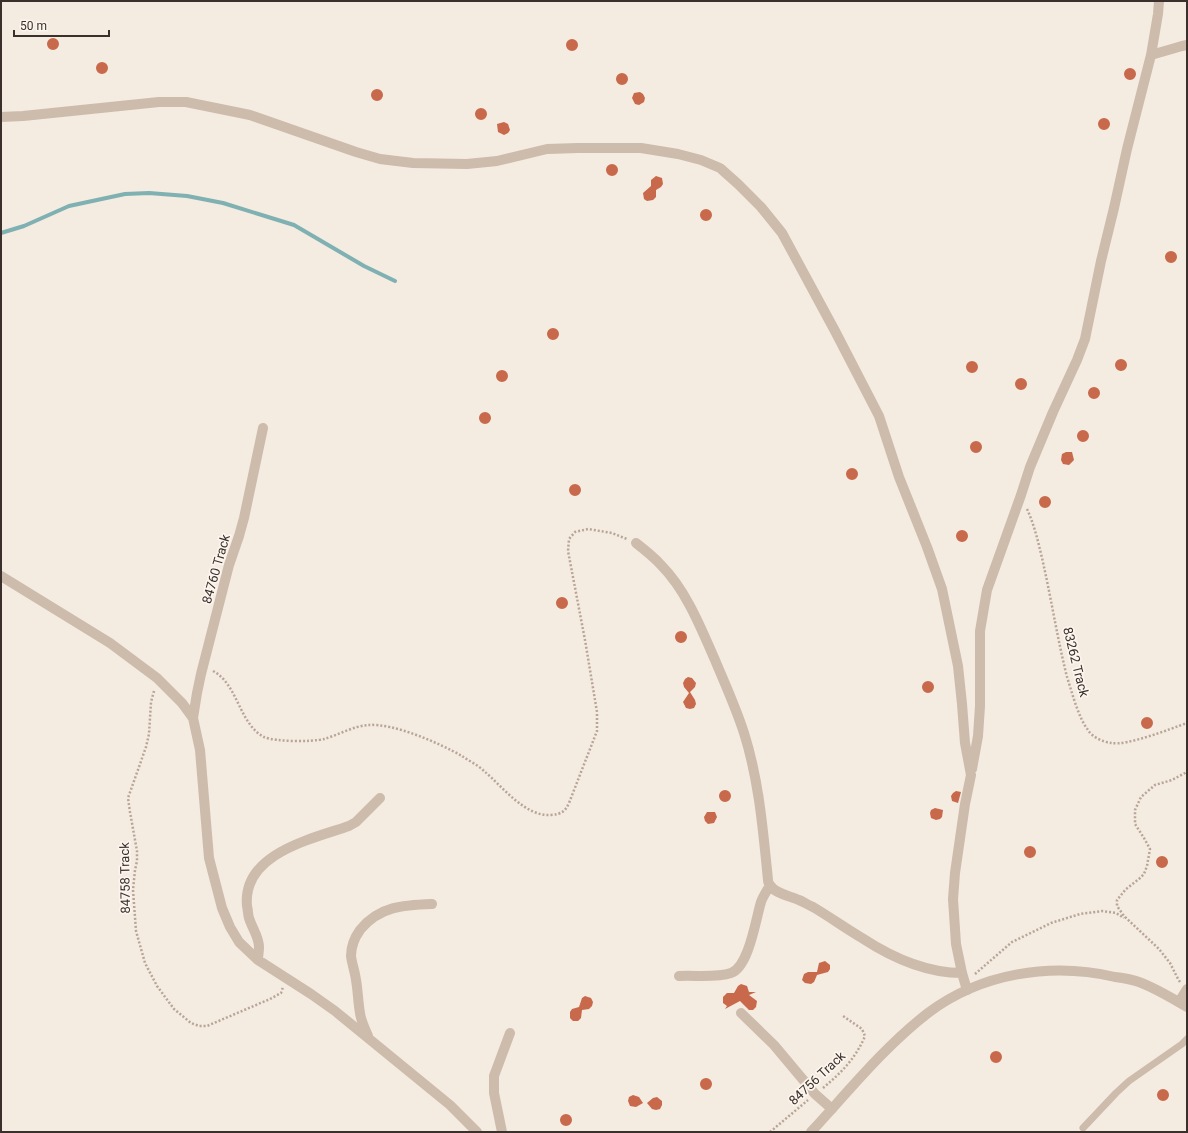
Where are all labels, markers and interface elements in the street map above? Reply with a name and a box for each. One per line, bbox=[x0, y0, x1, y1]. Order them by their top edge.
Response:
scale bar bbox=[14, 12, 109, 38]
text: 50 m bbox=[20, 19, 47, 33]
street label: 84760 Track bbox=[199, 532, 233, 605]
street label: 83262 Track bbox=[1060, 626, 1092, 699]
street label: 84758 Track bbox=[117, 842, 133, 914]
street label: 84756 Track bbox=[786, 1048, 849, 1108]

